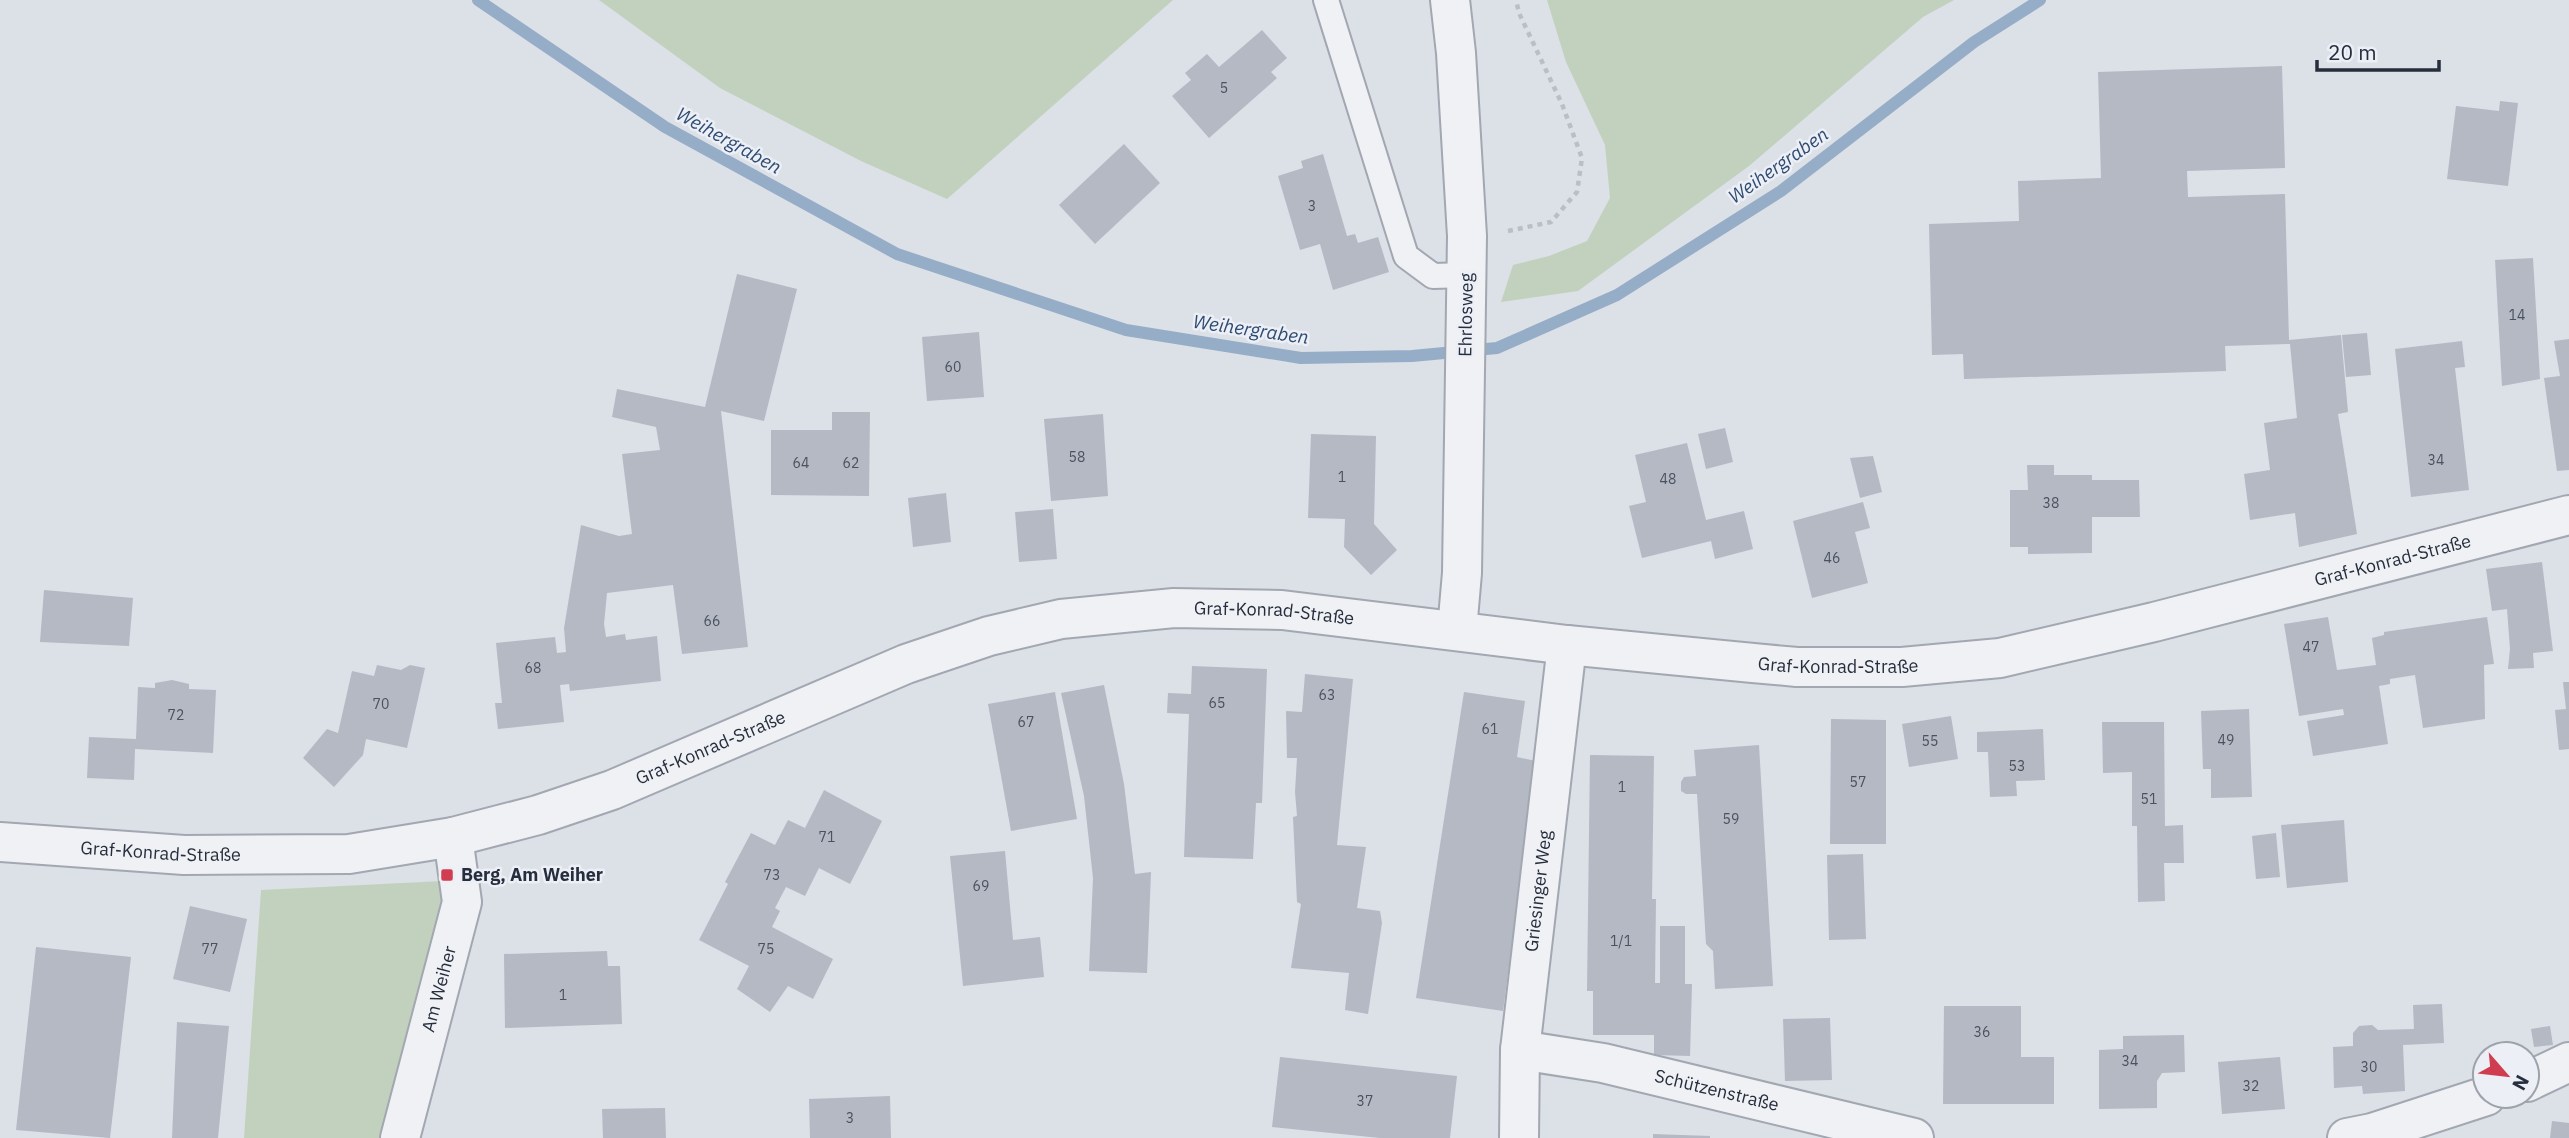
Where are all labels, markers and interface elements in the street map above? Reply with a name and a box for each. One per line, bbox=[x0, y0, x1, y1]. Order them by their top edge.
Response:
scale bar bbox=[2317, 28, 2440, 72]
text: 20 m bbox=[2328, 38, 2377, 66]
house number: 5 bbox=[1220, 79, 1228, 97]
water label: Weihergraben bbox=[672, 101, 786, 179]
water label: Weihergraben bbox=[1723, 122, 1833, 208]
house number: 3 bbox=[1308, 197, 1316, 215]
street label: Ehrlosweg bbox=[1453, 272, 1478, 357]
house number: 14 bbox=[2509, 306, 2525, 324]
water label: Weihergraben bbox=[1192, 309, 1310, 349]
house number: 60 bbox=[945, 358, 961, 376]
house number: 58 bbox=[1069, 448, 1085, 466]
house number: 34 bbox=[2428, 451, 2444, 469]
house number: 64 bbox=[793, 454, 809, 472]
house number: 62 bbox=[843, 454, 859, 472]
house number: 1 bbox=[1338, 468, 1346, 486]
house number: 48 bbox=[1660, 470, 1676, 488]
house number: 38 bbox=[2043, 494, 2059, 512]
street label: Graf-Konrad-Straße bbox=[2312, 529, 2473, 591]
house number: 46 bbox=[1824, 549, 1840, 567]
street label: Graf-Konrad-Straße bbox=[1194, 596, 1356, 630]
house number: 66 bbox=[704, 612, 720, 630]
house number: 47 bbox=[2303, 638, 2319, 656]
street label: Graf-Konrad-Straße bbox=[1757, 651, 1920, 678]
house number: 68 bbox=[525, 659, 541, 677]
house number: 63 bbox=[1319, 686, 1335, 704]
house number: 65 bbox=[1209, 694, 1225, 712]
house number: 70 bbox=[373, 695, 389, 713]
street label: Graf-Konrad-Straße bbox=[632, 705, 789, 790]
house number: 72 bbox=[168, 706, 184, 724]
house number: 67 bbox=[1018, 713, 1034, 731]
house number: 61 bbox=[1482, 720, 1498, 738]
house number: 49 bbox=[2218, 731, 2234, 749]
house number: 55 bbox=[1922, 732, 1938, 750]
house number: 53 bbox=[2009, 757, 2025, 775]
house number: 57 bbox=[1850, 773, 1866, 791]
house number: 1 bbox=[1618, 778, 1626, 796]
house number: 51 bbox=[2141, 790, 2157, 808]
house number: 59 bbox=[1723, 810, 1739, 828]
house number: 71 bbox=[819, 828, 835, 846]
street label: Griesinger Weg bbox=[1519, 828, 1556, 953]
street label: Graf-Konrad-Straße bbox=[80, 836, 241, 866]
place label: Berg, Am Weiher bbox=[461, 863, 603, 886]
house number: 73 bbox=[764, 866, 780, 884]
marker: Berg, Am Weiher bbox=[439, 867, 455, 883]
house number: 69 bbox=[973, 877, 989, 895]
house number: 1/1 bbox=[1610, 932, 1632, 950]
house number: 77 bbox=[202, 940, 218, 958]
house number: 75 bbox=[758, 940, 774, 958]
street label: Am Weiher bbox=[416, 943, 461, 1035]
house number: 1 bbox=[559, 986, 567, 1004]
house number: 36 bbox=[1974, 1023, 1990, 1041]
north arrow bbox=[2471, 1040, 2541, 1110]
house number: 34 bbox=[2122, 1052, 2138, 1070]
house number: 30 bbox=[2361, 1058, 2377, 1076]
street label: Schützenstraße bbox=[1652, 1064, 1781, 1116]
text: N bbox=[2507, 1071, 2535, 1095]
house number: 32 bbox=[2243, 1077, 2259, 1095]
house number: 37 bbox=[1357, 1092, 1373, 1110]
house number: 3 bbox=[846, 1109, 854, 1127]

